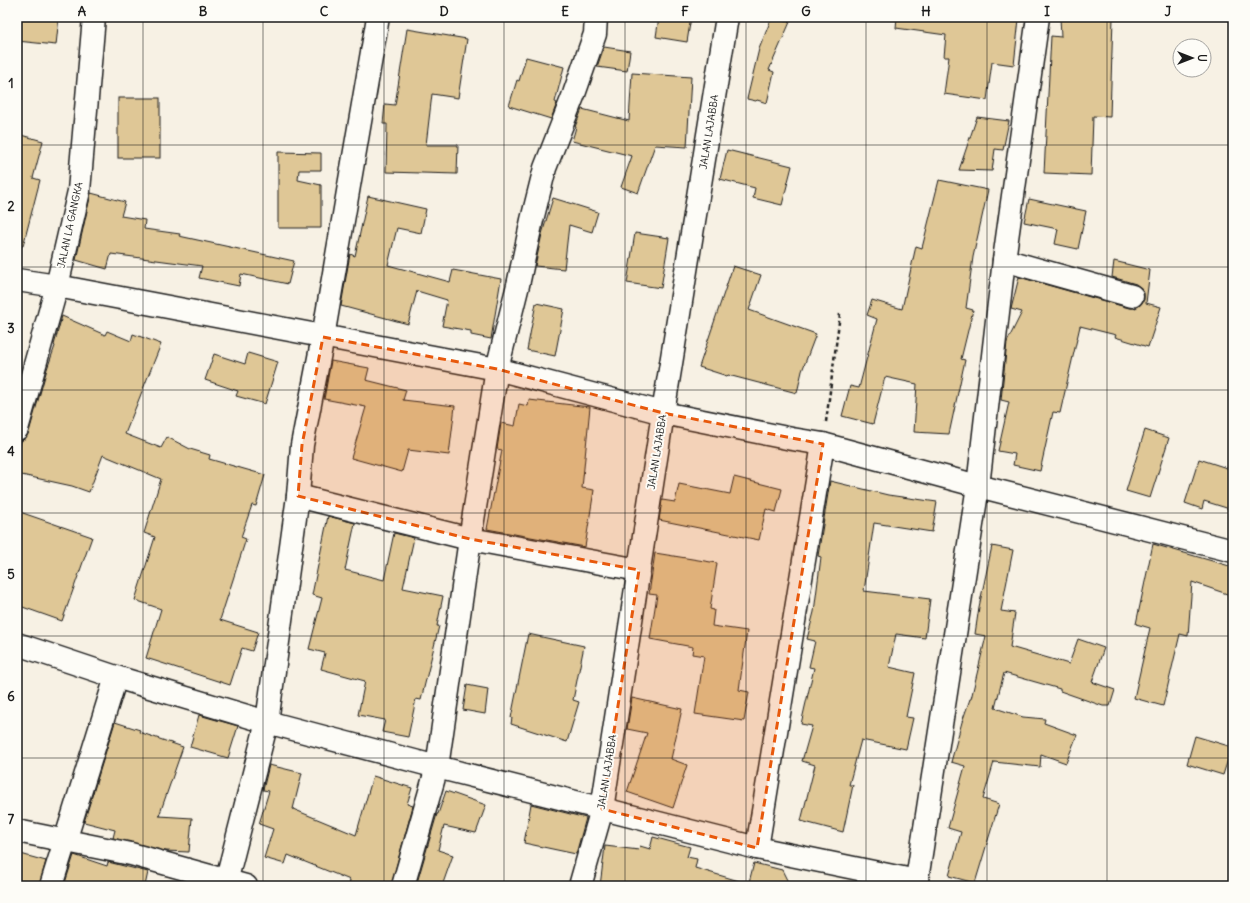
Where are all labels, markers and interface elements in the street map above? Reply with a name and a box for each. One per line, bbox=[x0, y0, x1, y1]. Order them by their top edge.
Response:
text: A bbox=[78, 3, 87, 20]
text: B bbox=[199, 3, 208, 20]
text: C bbox=[320, 3, 329, 20]
text: D bbox=[439, 3, 449, 20]
text: E bbox=[561, 3, 569, 20]
text: F bbox=[681, 3, 689, 20]
text: G bbox=[801, 3, 811, 20]
text: H bbox=[921, 3, 931, 20]
text: I bbox=[1044, 3, 1050, 20]
text: J bbox=[1165, 3, 1172, 20]
north arrow bbox=[1172, 38, 1212, 78]
text: U bbox=[1195, 54, 1209, 62]
text: 1 bbox=[8, 75, 14, 92]
street label: JALAN LAJABBA bbox=[697, 93, 721, 170]
street label: JALAN LA GANGKA bbox=[55, 180, 86, 269]
text: 2 bbox=[7, 198, 15, 215]
text: 3 bbox=[7, 320, 15, 337]
street label: JALAN LAJABBA bbox=[645, 413, 669, 490]
text: 4 bbox=[7, 443, 15, 460]
text: 5 bbox=[7, 566, 15, 583]
text: 6 bbox=[7, 688, 15, 705]
street label: JALAN LAJABBA bbox=[595, 733, 619, 810]
text: 7 bbox=[8, 811, 15, 828]

